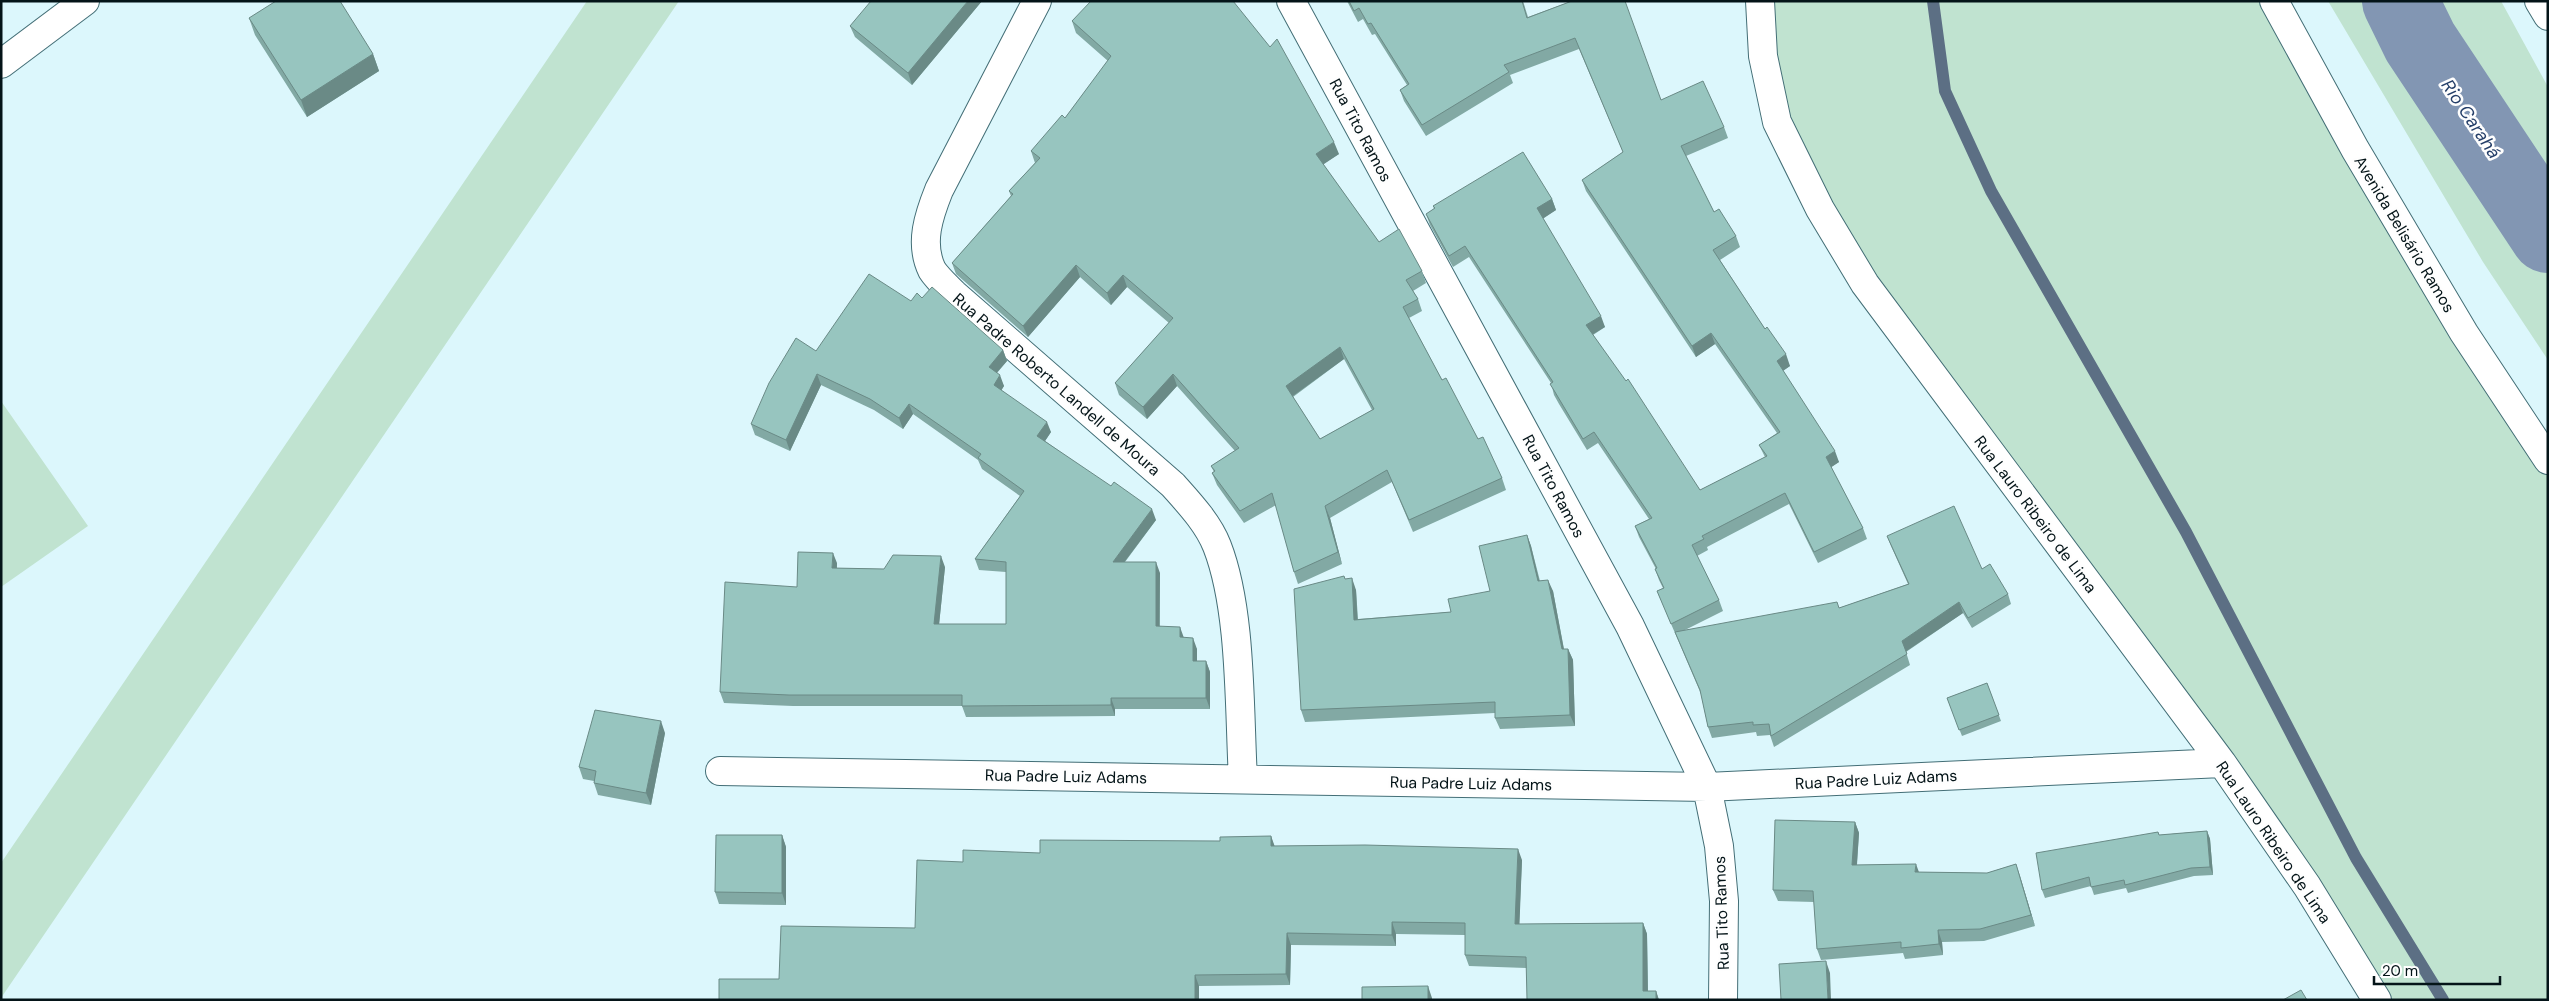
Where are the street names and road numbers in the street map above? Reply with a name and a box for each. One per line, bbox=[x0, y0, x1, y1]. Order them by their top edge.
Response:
street label: Rua Tito Ramos bbox=[1325, 75, 1397, 185]
street label: Avenida Belisário Ramos bbox=[2349, 152, 2460, 316]
street label: Rua Padre Roberto Landell de Moura bbox=[948, 288, 1165, 480]
street label: Rua Tito Ramos bbox=[1518, 431, 1590, 541]
street label: Rua Lauro Ribeiro de Lima bbox=[1970, 431, 2102, 597]
street label: Rua Lauro Ribeiro de Lima bbox=[2211, 757, 2336, 928]
street label: Rua Padre Luiz Adams bbox=[985, 765, 1147, 788]
street label: Rua Padre Luiz Adams bbox=[1794, 765, 1958, 794]
street label: Rua Padre Luiz Adams bbox=[1390, 772, 1552, 795]
street label: Rua Tito Ramos bbox=[1709, 856, 1734, 970]

